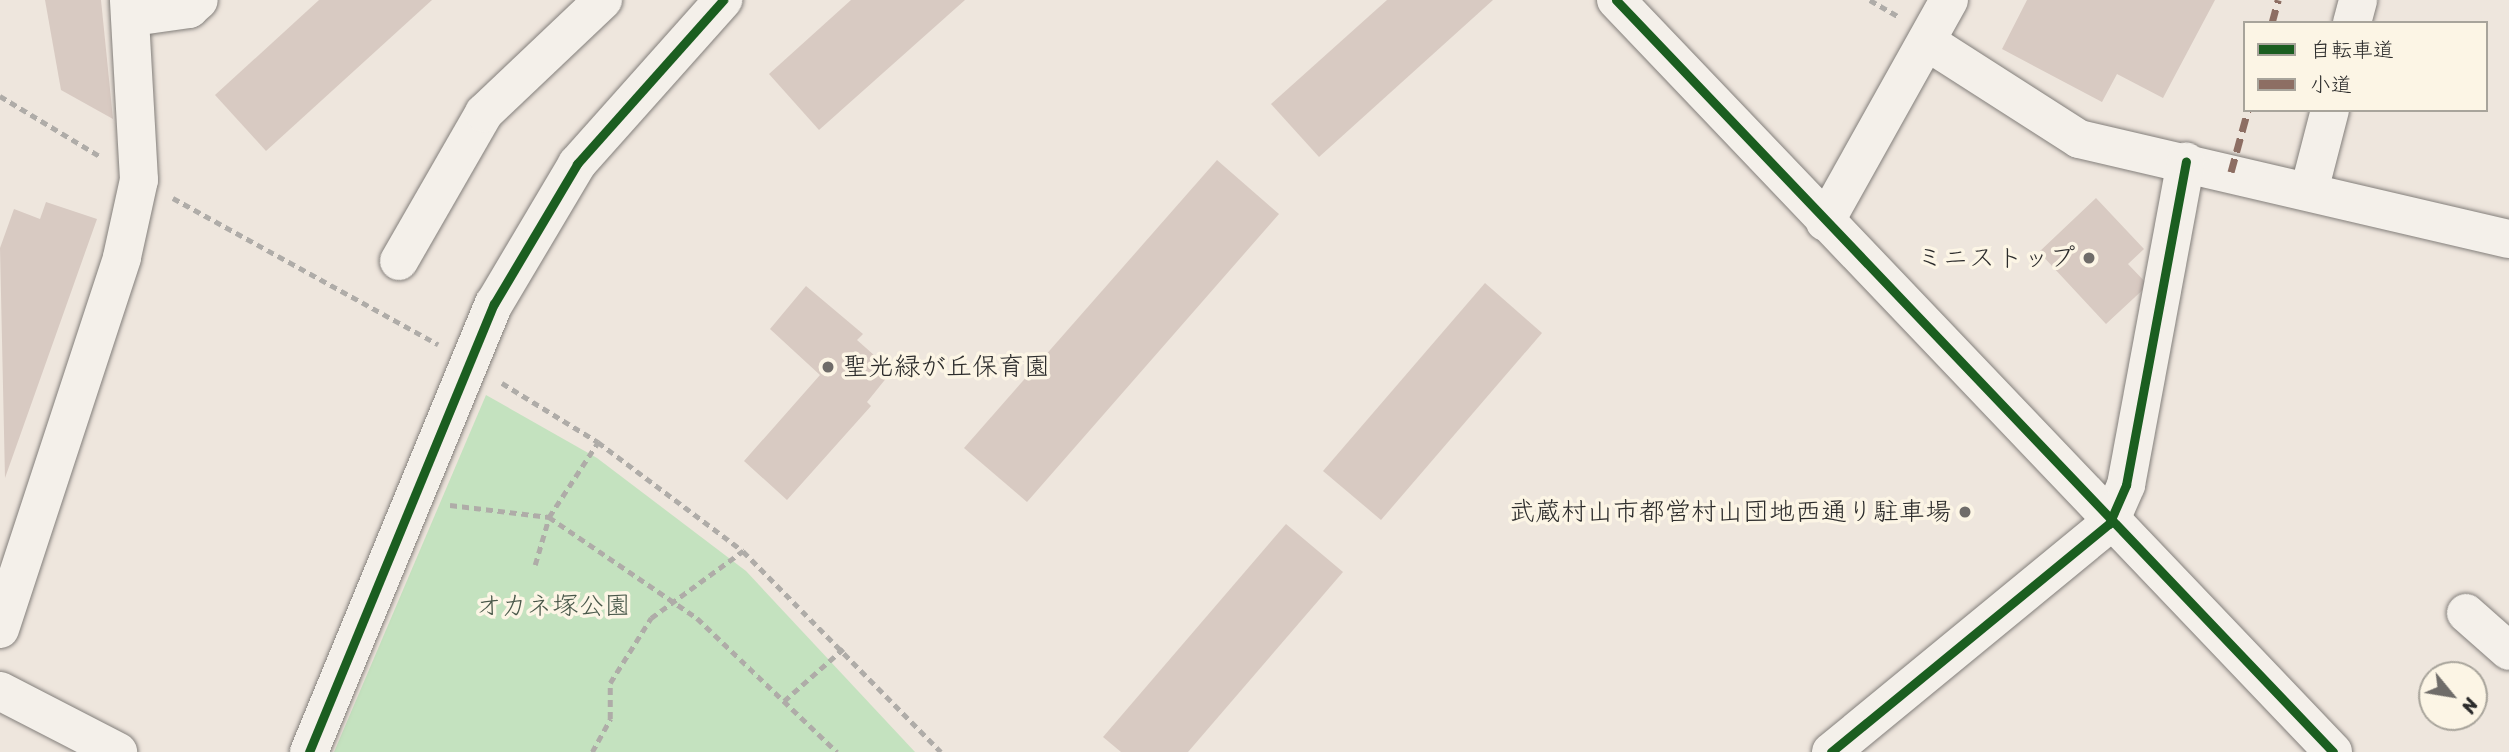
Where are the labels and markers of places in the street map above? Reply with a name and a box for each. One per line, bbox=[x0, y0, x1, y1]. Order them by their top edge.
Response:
place label: ミニストップ bbox=[1919, 242, 2075, 274]
marker: ミニストップ bbox=[2081, 250, 2097, 266]
place label: 聖光緑が丘保育園 bbox=[842, 351, 1050, 383]
marker: 聖光緑が丘保育園 bbox=[820, 359, 836, 375]
place label: 武蔵村山市都営村山団地西通り駐車場 bbox=[1509, 496, 1951, 528]
marker: 武蔵村山市都営村山団地西通り駐車場 bbox=[1957, 504, 1973, 520]

